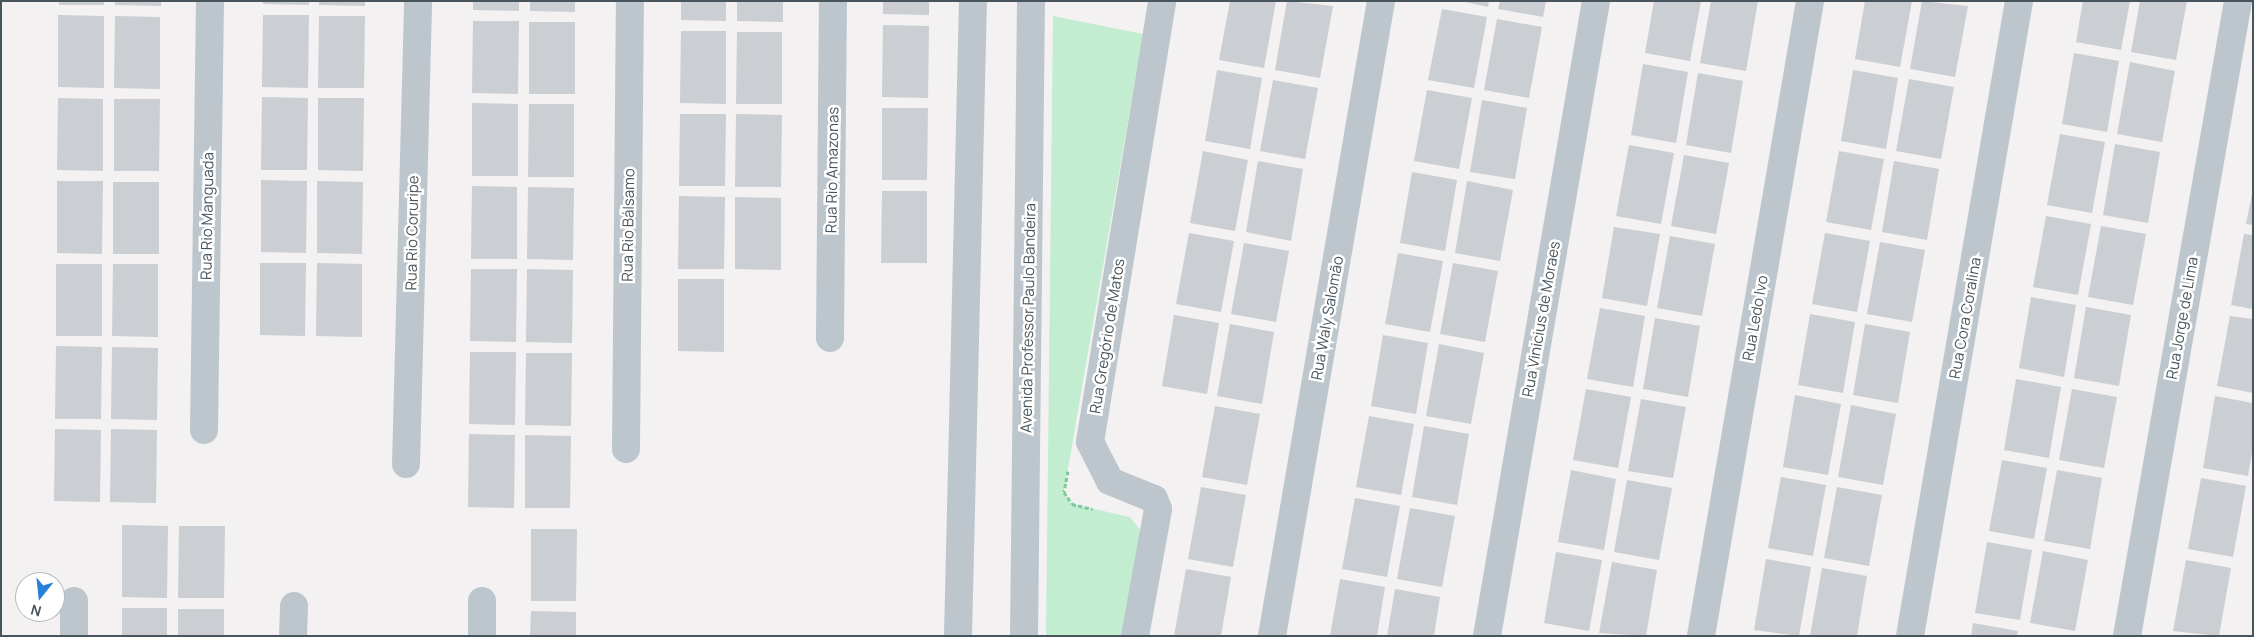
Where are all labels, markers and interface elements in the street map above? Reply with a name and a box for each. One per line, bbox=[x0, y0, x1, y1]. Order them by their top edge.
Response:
street label: Rua Rio Amazonas bbox=[822, 107, 842, 233]
street label: Rua Rio Manguada bbox=[197, 152, 217, 280]
street label: Rua Rio Bálsamo bbox=[618, 168, 638, 282]
street label: Rua Rio Coruripe bbox=[402, 175, 422, 291]
street label: Avenida Professor Paulo Bandeira bbox=[1017, 203, 1039, 433]
street label: Rua Vinicius de Moraes bbox=[1518, 240, 1564, 398]
street label: Rua Waly Salomão bbox=[1307, 255, 1347, 381]
street label: Rua Jorge de Lima bbox=[2162, 255, 2202, 381]
street label: Rua Cora Coralina bbox=[1945, 256, 1985, 380]
street label: Rua Gregório de Matos bbox=[1086, 257, 1128, 415]
street label: Rua Ledo Ivo bbox=[1739, 274, 1771, 362]
north arrow bbox=[15, 572, 65, 622]
text: N bbox=[29, 600, 43, 621]

